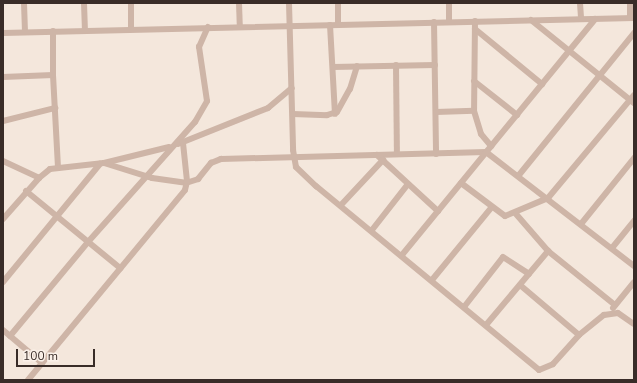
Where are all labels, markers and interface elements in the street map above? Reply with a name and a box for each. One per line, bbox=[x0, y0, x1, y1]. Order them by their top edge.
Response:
scale bar bbox=[18, 341, 97, 367]
text: 100 m bbox=[23, 348, 58, 364]

